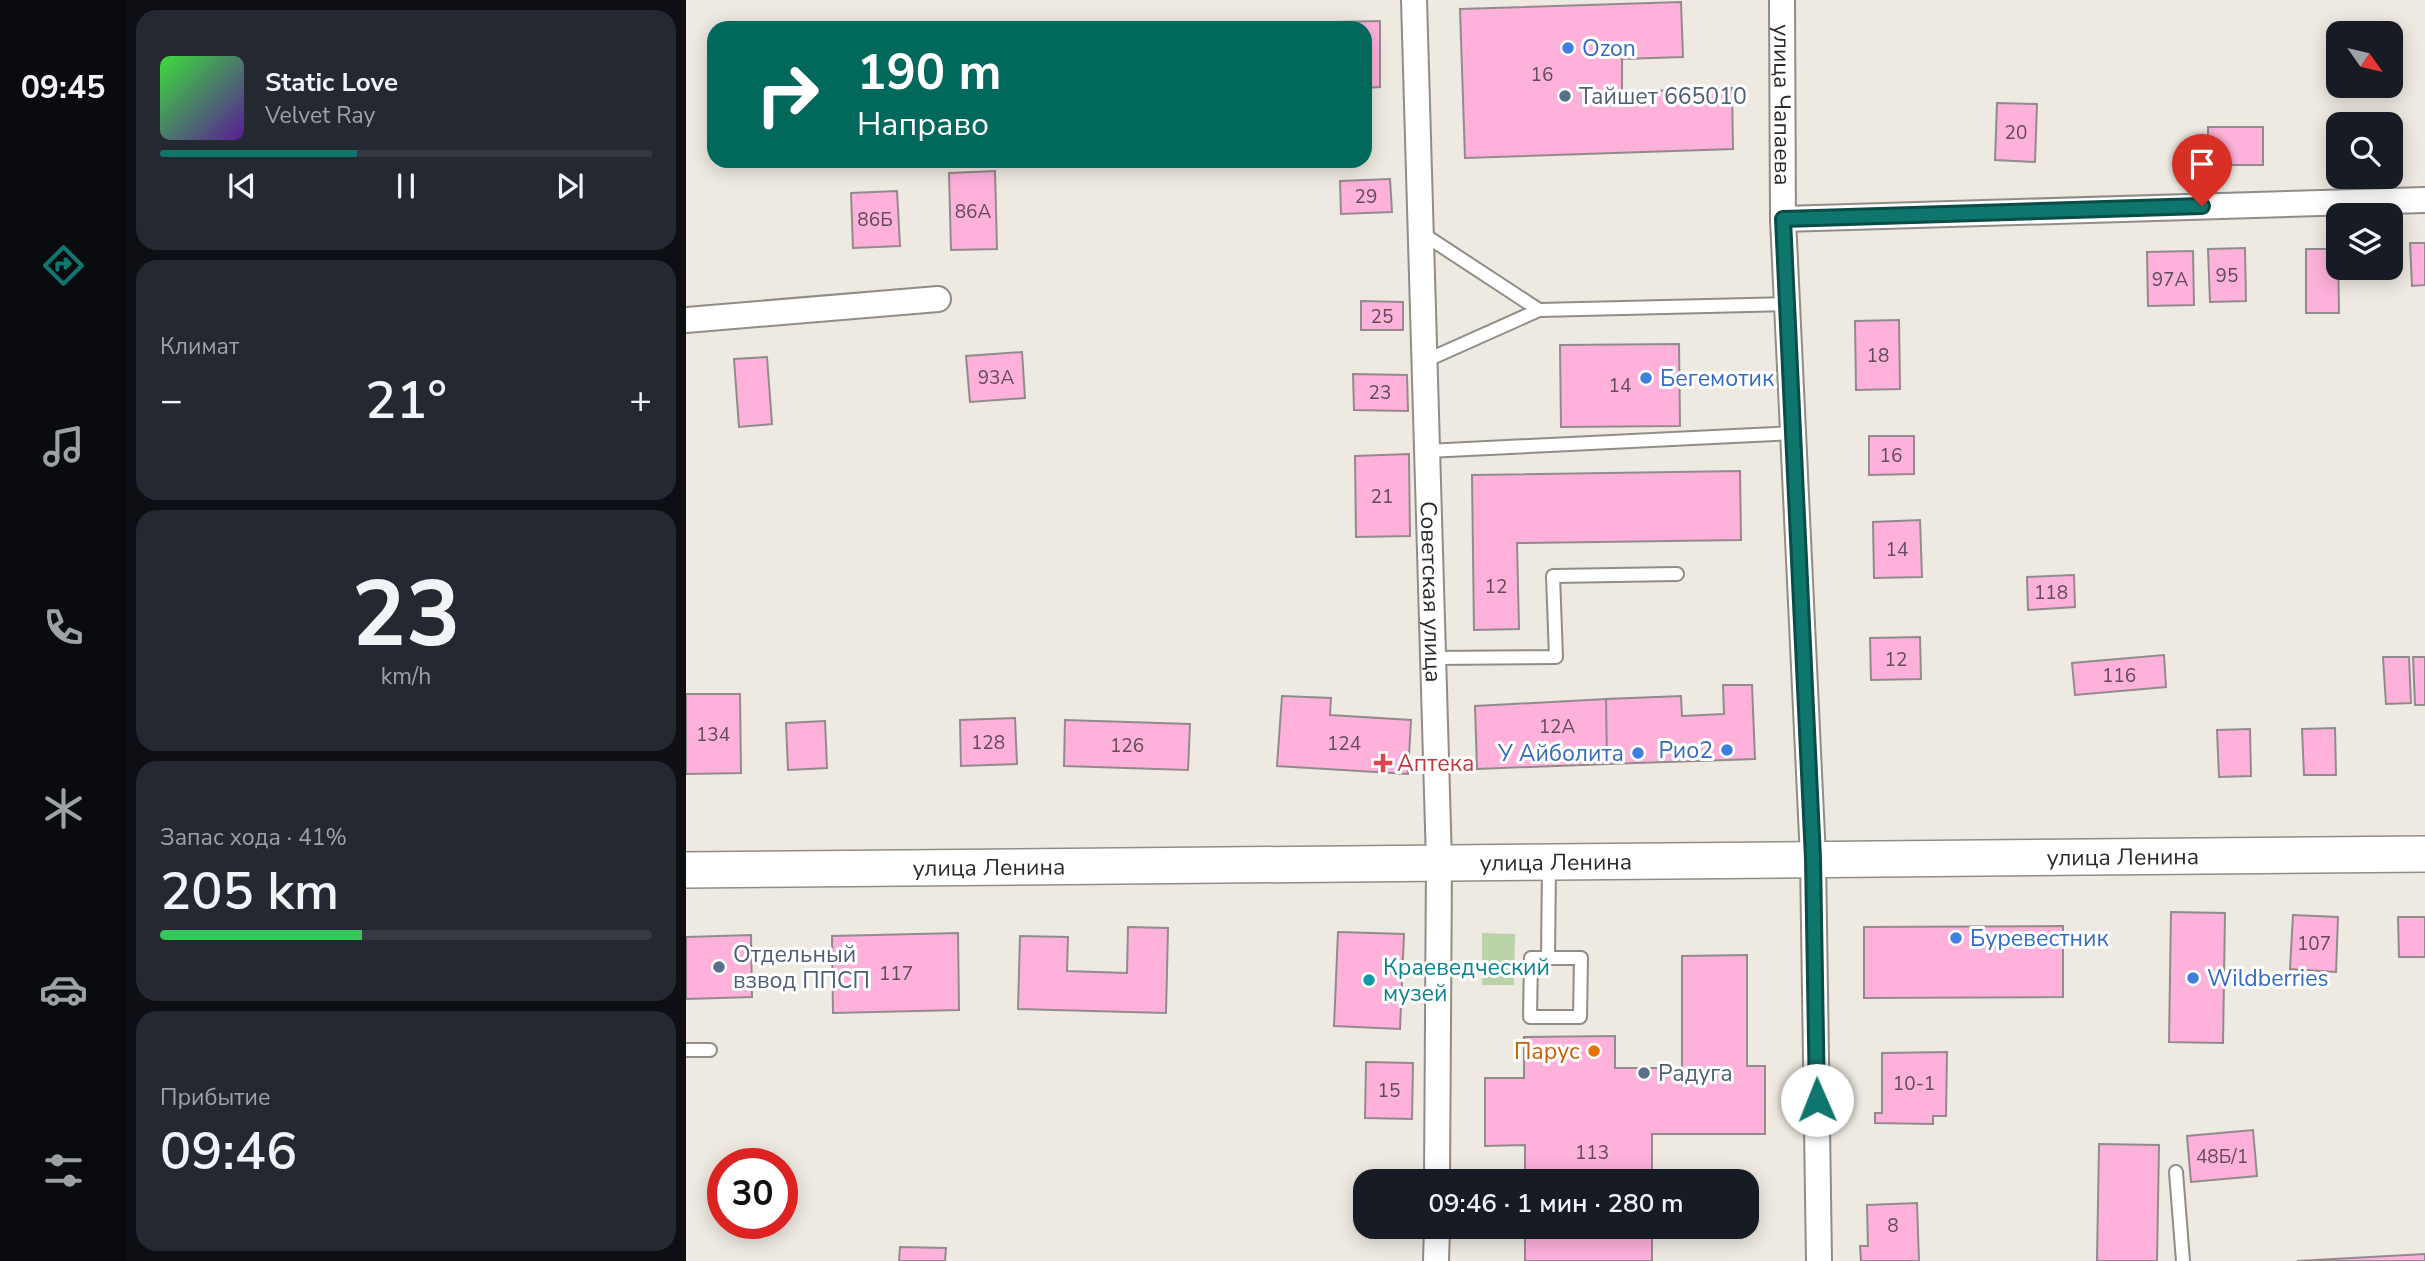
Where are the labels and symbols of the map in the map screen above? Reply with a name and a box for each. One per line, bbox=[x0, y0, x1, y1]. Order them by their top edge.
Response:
north arrow bbox=[2326, 21, 2403, 98]
street label: улица Чапаева bbox=[1766, 24, 1798, 186]
place label: Ozon bbox=[1582, 33, 1636, 64]
marker: Ozon bbox=[1560, 40, 1576, 56]
house number: 16 bbox=[1531, 62, 1553, 88]
place label: Тайшет 665010 bbox=[1579, 81, 1747, 112]
marker: Тайшет 665010 bbox=[1557, 88, 1573, 104]
house number: 20 bbox=[2005, 120, 2027, 146]
pin bbox=[2172, 134, 2232, 206]
house number: 29 bbox=[1355, 184, 1377, 210]
house number: 86А bbox=[955, 199, 991, 225]
house number: 86Б bbox=[857, 207, 893, 233]
house number: 95 bbox=[2216, 263, 2238, 289]
house number: 97А bbox=[2152, 267, 2188, 293]
house number: 25 bbox=[1371, 304, 1393, 330]
house number: 18 bbox=[1867, 343, 1889, 369]
place label: Бегемотик bbox=[1660, 363, 1775, 394]
house number: 93А bbox=[978, 365, 1014, 391]
marker: Бегемотик bbox=[1638, 370, 1654, 386]
house number: 14 bbox=[1609, 373, 1631, 399]
house number: 23 bbox=[1369, 380, 1391, 406]
house number: 16 bbox=[1880, 443, 1902, 469]
house number: 21 bbox=[1371, 484, 1393, 510]
street label: Советская улица bbox=[1413, 501, 1449, 683]
house number: 14 bbox=[1886, 537, 1908, 563]
house number: 12 bbox=[1485, 574, 1507, 600]
house number: 118 bbox=[2034, 580, 2068, 606]
house number: 12 bbox=[1885, 647, 1907, 673]
house number: 116 bbox=[2102, 663, 2136, 689]
house number: 12А bbox=[1539, 714, 1575, 740]
house number: 134 bbox=[696, 722, 730, 748]
house number: 128 bbox=[971, 730, 1005, 756]
house number: 124 bbox=[1327, 731, 1361, 757]
house number: 126 bbox=[1110, 733, 1144, 759]
place label: Рио2 bbox=[1658, 735, 1713, 766]
place label: У Айболита bbox=[1497, 738, 1624, 769]
marker: Рио2 bbox=[1719, 742, 1735, 758]
marker: У Айболита bbox=[1630, 745, 1646, 761]
place label: Аптека bbox=[1397, 748, 1474, 779]
marker: Аптека bbox=[1375, 755, 1391, 771]
street label: улица Ленина bbox=[2047, 841, 2199, 873]
street label: улица Ленина bbox=[1480, 846, 1632, 879]
street label: улица Ленина bbox=[913, 852, 1065, 884]
place label: Буревестник bbox=[1970, 923, 2109, 954]
marker: Буревестник bbox=[1948, 930, 1964, 946]
house number: 107 bbox=[2297, 931, 2331, 957]
place label: Отдельный взвод ППСП bbox=[733, 939, 870, 996]
place label: Краеведческий музей bbox=[1383, 952, 1550, 1009]
marker: Отдельный взвод ППСП bbox=[711, 959, 727, 975]
house number: 117 bbox=[879, 961, 913, 987]
place label: Wildberries bbox=[2207, 963, 2329, 994]
marker: Wildberries bbox=[2185, 970, 2201, 986]
marker: Краеведческий музей bbox=[1361, 972, 1377, 988]
place label: Парус bbox=[1514, 1036, 1580, 1067]
marker: Парус bbox=[1586, 1043, 1602, 1059]
place label: Радуга bbox=[1658, 1058, 1733, 1089]
position arrow bbox=[1780, 1063, 1854, 1137]
marker: Радуга bbox=[1636, 1065, 1652, 1081]
house number: 10-1 bbox=[1893, 1071, 1935, 1097]
house number: 15 bbox=[1378, 1078, 1400, 1104]
house number: 113 bbox=[1575, 1140, 1609, 1166]
house number: 48Б/1 bbox=[2196, 1144, 2248, 1170]
speed limit sign: 30 bbox=[707, 1148, 798, 1239]
house number: 8 bbox=[1887, 1213, 1899, 1239]

